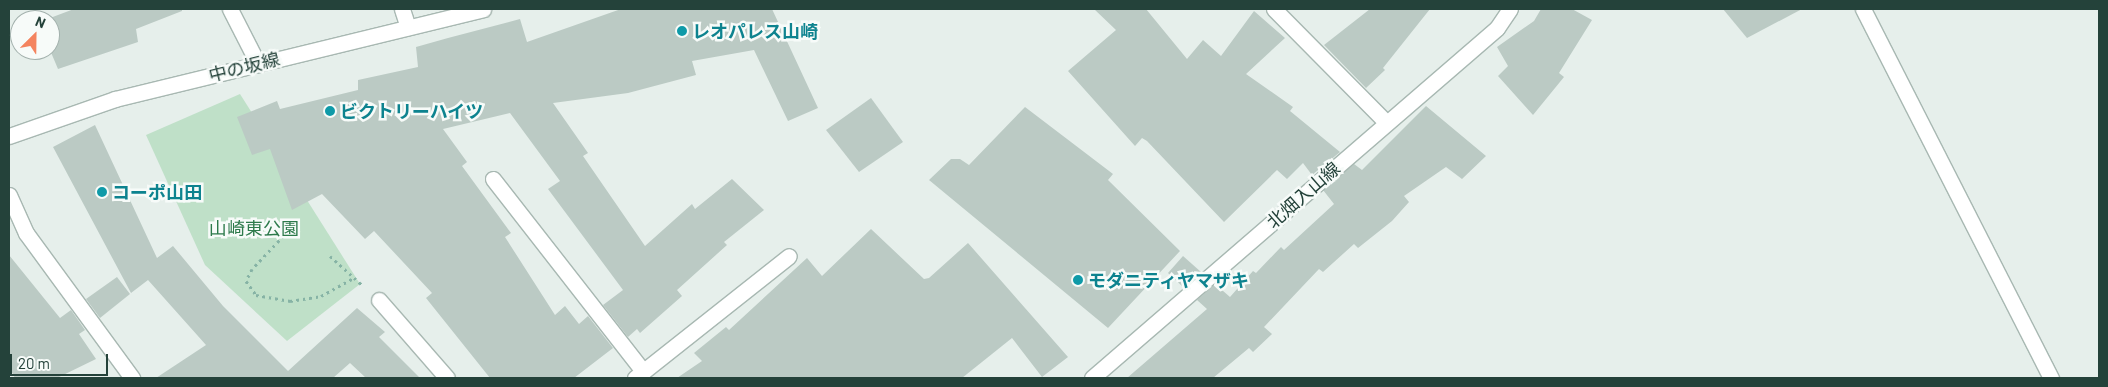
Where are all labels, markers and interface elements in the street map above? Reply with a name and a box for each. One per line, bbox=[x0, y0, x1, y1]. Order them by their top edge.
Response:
north arrow bbox=[10, 10, 60, 60]
text: N bbox=[33, 12, 48, 31]
place label: レオパレス山崎 bbox=[692, 20, 818, 42]
marker: レオパレス山崎 bbox=[676, 25, 688, 37]
street label: 中の坂線 bbox=[206, 48, 282, 86]
place label: ビクトリーハイツ bbox=[340, 100, 484, 122]
marker: ビクトリーハイツ bbox=[324, 105, 336, 117]
street label: 北畑入山線 bbox=[1262, 157, 1344, 233]
place label: コーポ山田 bbox=[112, 181, 202, 203]
marker: コーポ山田 bbox=[96, 186, 108, 198]
park label: 山崎東公園 bbox=[209, 217, 299, 239]
place label: モダニティヤマザキ bbox=[1088, 269, 1250, 291]
marker: モダニティヤマザキ bbox=[1072, 274, 1084, 286]
scale bar bbox=[12, 344, 110, 376]
text: 20 m bbox=[18, 354, 50, 372]

